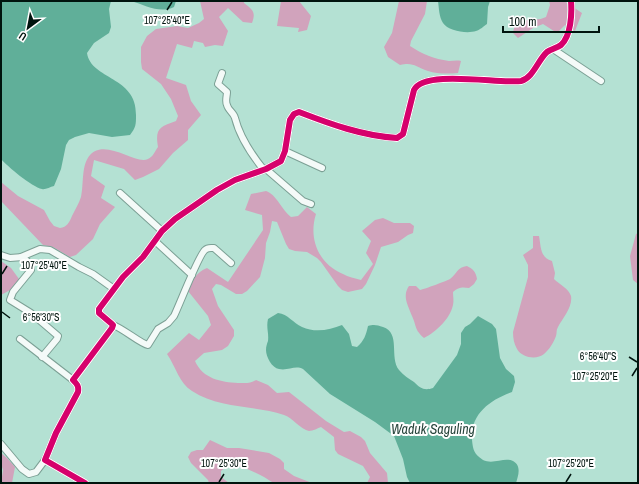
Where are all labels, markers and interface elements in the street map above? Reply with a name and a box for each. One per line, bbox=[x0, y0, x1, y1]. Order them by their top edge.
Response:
north arrow bbox=[8, 8, 48, 48]
scale bar bbox=[503, 8, 599, 34]
text: 107°25'40"E bbox=[144, 14, 190, 27]
text: 100 m bbox=[509, 14, 536, 30]
text: U bbox=[16, 29, 29, 44]
text: 107°25'40"E bbox=[21, 259, 67, 272]
text: 6°56'30"S bbox=[23, 311, 60, 324]
text: 6°56'40"S bbox=[580, 350, 617, 363]
text: 107°25'20"E bbox=[572, 370, 618, 383]
water label: Waduk Saguling bbox=[391, 420, 476, 438]
text: 107°25'30"E bbox=[201, 457, 247, 470]
text: 107°25'20"E bbox=[548, 457, 594, 470]

